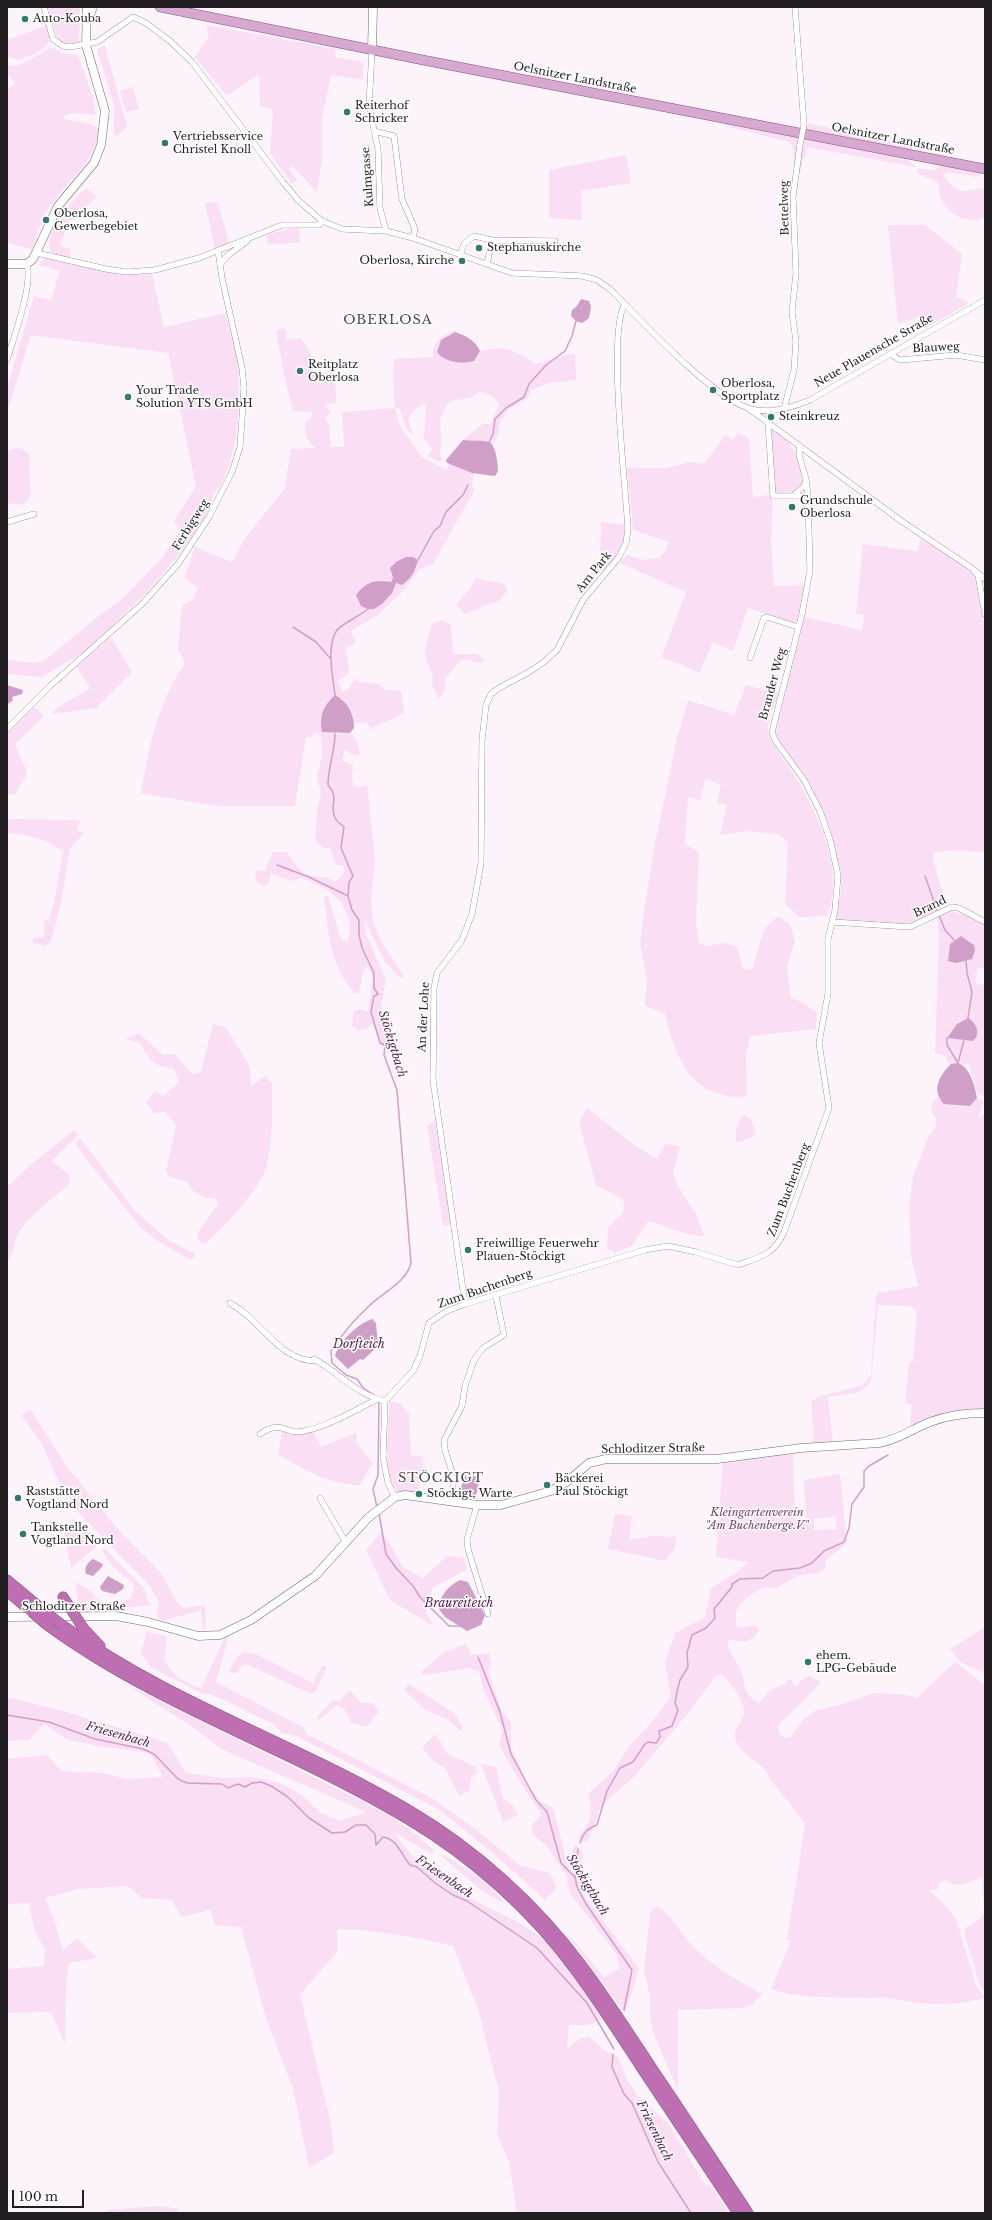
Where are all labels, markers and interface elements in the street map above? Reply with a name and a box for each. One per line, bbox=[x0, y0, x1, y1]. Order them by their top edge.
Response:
place label: Auto-Kouba bbox=[33, 12, 101, 26]
marker: Auto-Kouba bbox=[20, 14, 30, 24]
street label: Oelsnitzer Landstraße bbox=[512, 60, 638, 96]
place label: Reiterhof Schricker bbox=[355, 99, 409, 125]
marker: Reiterhof Schricker bbox=[342, 107, 352, 117]
street label: Oelsnitzer Landstraße bbox=[830, 121, 956, 157]
place label: Vertriebsservice Christel Knoll bbox=[173, 130, 263, 156]
marker: Vertriebsservice Christel Knoll bbox=[160, 138, 170, 148]
street label: Kulmgasse bbox=[359, 147, 377, 207]
street label: Bettelweg bbox=[778, 180, 792, 236]
place label: Oberlosa, Gewerbegebiet bbox=[54, 207, 138, 233]
marker: Oberlosa, Gewerbegebiet bbox=[41, 215, 51, 225]
place label: Stephanuskirche bbox=[487, 241, 581, 255]
marker: Stephanuskirche bbox=[474, 243, 484, 253]
place label: Oberlosa, Kirche bbox=[360, 254, 454, 268]
marker: Oberlosa, Kirche bbox=[457, 256, 467, 266]
street label: Neue Plauensche Straße bbox=[812, 311, 936, 391]
district label: OBERLOSA bbox=[343, 312, 433, 328]
street label: Blauweg bbox=[912, 340, 960, 356]
place label: Reitplatz Oberlosa bbox=[308, 358, 359, 384]
marker: Reitplatz Oberlosa bbox=[295, 366, 305, 376]
place label: Oberlosa, Sportplatz bbox=[721, 377, 780, 403]
place label: Your Trade Solution YTS GmbH bbox=[136, 384, 253, 410]
marker: Oberlosa, Sportplatz bbox=[708, 385, 718, 395]
marker: Your Trade Solution YTS GmbH bbox=[123, 392, 133, 402]
place label: Steinkreuz bbox=[779, 410, 840, 424]
marker: Steinkreuz bbox=[766, 412, 776, 422]
place label: Grundschule Oberlosa bbox=[800, 494, 873, 520]
street label: Ferbigweg bbox=[170, 497, 212, 553]
marker: Grundschule Oberlosa bbox=[787, 502, 797, 512]
street label: Am Park bbox=[573, 549, 615, 595]
street label: Brander Weg bbox=[757, 646, 789, 722]
street label: Brand bbox=[911, 894, 949, 920]
street label: An der Lohe bbox=[416, 981, 432, 1053]
water label: Stöckigtbach bbox=[375, 1009, 409, 1079]
street label: Zum Buchenberg bbox=[765, 1141, 813, 1239]
place label: Freiwillige Feuerwehr Plauen-Stöckigt bbox=[476, 1237, 599, 1263]
marker: Freiwillige Feuerwehr Plauen-Stöckigt bbox=[463, 1245, 473, 1255]
street label: Zum Buchenberg bbox=[436, 1267, 534, 1311]
water label: Dorfteich bbox=[333, 1338, 385, 1352]
street label: Schloditzer Straße bbox=[601, 1441, 705, 1457]
district label: STÖCKIGT bbox=[398, 1470, 484, 1486]
place label: Bäckerei Paul Stöckigt bbox=[555, 1472, 628, 1498]
marker: Bäckerei Paul Stöckigt bbox=[542, 1480, 552, 1490]
place label: Raststätte Vogtland Nord bbox=[26, 1485, 109, 1511]
place label: Stöckigt, Warte bbox=[427, 1487, 512, 1501]
marker: Stöckigt, Warte bbox=[414, 1489, 424, 1499]
marker: Raststätte Vogtland Nord bbox=[13, 1493, 23, 1503]
park label: Kleingartenverein "Am Buchenberge.V." bbox=[705, 1506, 809, 1532]
place label: Tankstelle Vogtland Nord bbox=[31, 1521, 114, 1547]
marker: Tankstelle Vogtland Nord bbox=[18, 1529, 28, 1539]
water label: Braureiteich bbox=[425, 1597, 493, 1611]
street label: Schloditzer Straße bbox=[22, 1600, 126, 1614]
place label: ehem. LPG-Gebäude bbox=[816, 1649, 896, 1675]
marker: ehem. LPG-Gebäude bbox=[803, 1657, 813, 1667]
water label: Friesenbach bbox=[84, 1719, 152, 1751]
water label: Stöckigtbach bbox=[563, 1851, 611, 1919]
water label: Friesenbach bbox=[413, 1853, 475, 1901]
water label: Friesenbach bbox=[633, 2098, 675, 2164]
scale bar bbox=[14, 2182, 86, 2208]
text: 100 m bbox=[19, 2189, 58, 2204]

